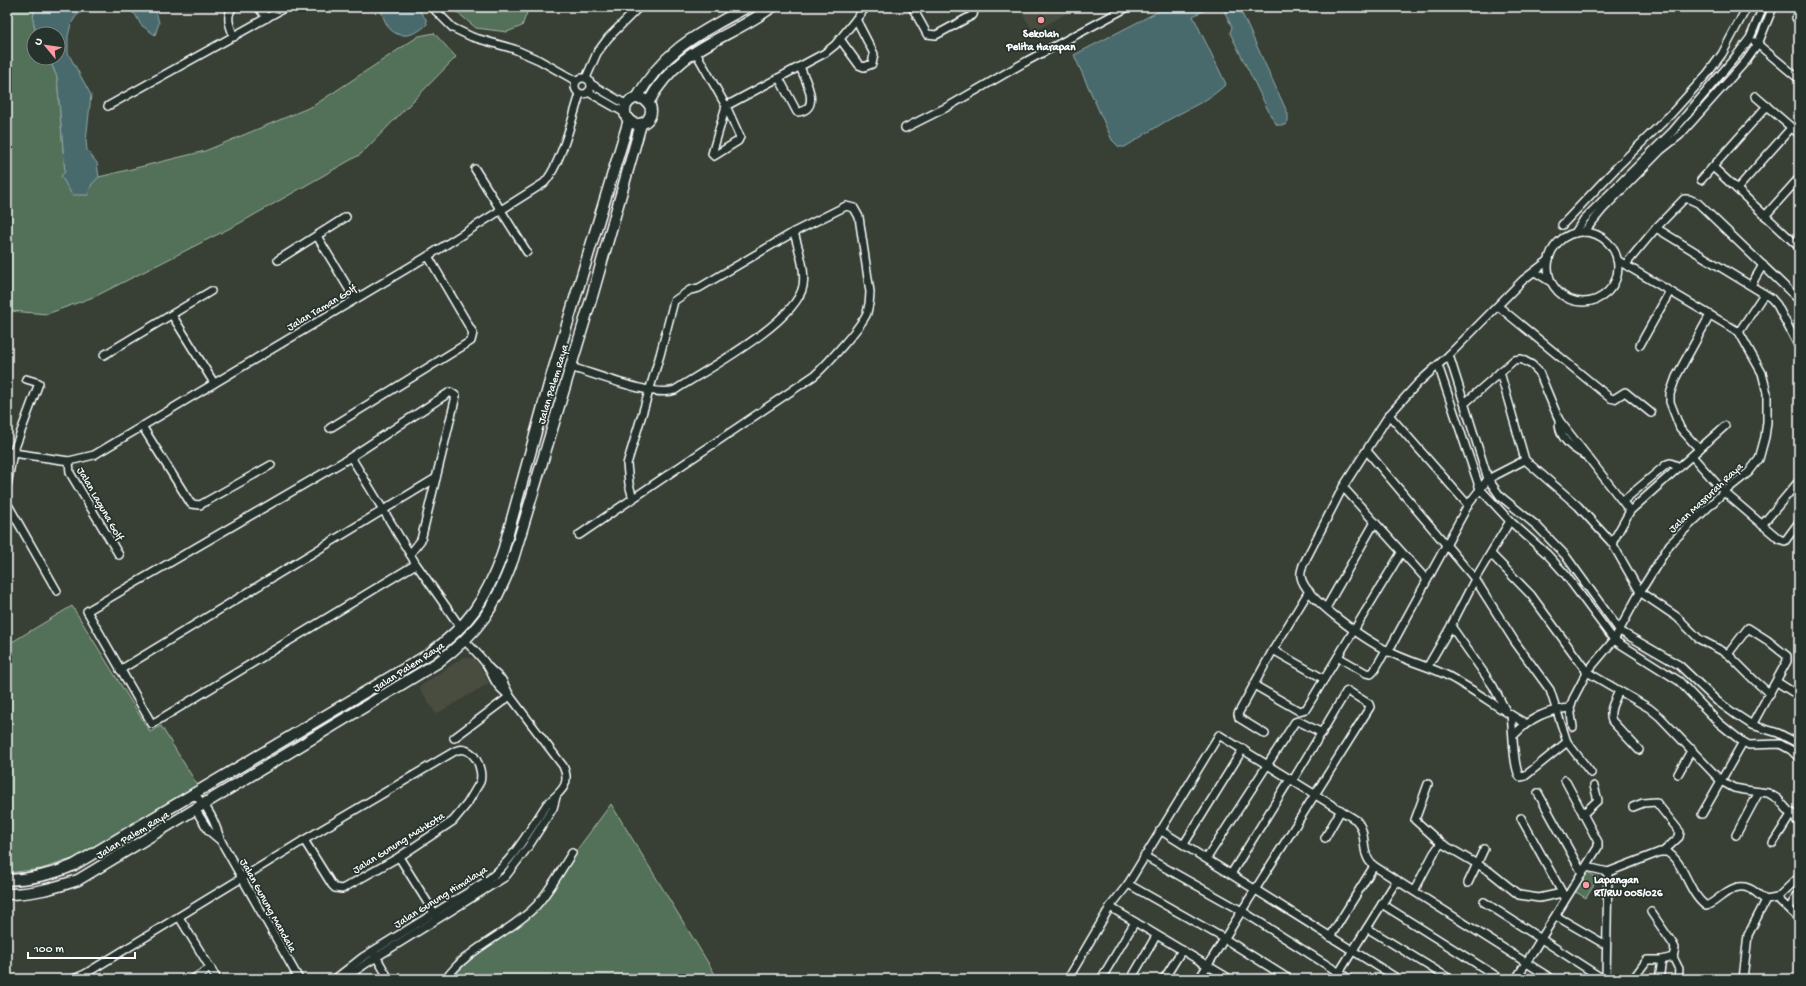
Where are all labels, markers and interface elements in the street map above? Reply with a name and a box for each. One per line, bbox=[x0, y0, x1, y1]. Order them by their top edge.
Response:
marker: Sekolah Pelita Harapan bbox=[1036, 15, 1046, 25]
north arrow bbox=[26, 26, 66, 66]
place label: Sekolah Pelita Harapan bbox=[1006, 29, 1076, 54]
text: U bbox=[32, 36, 46, 48]
street label: Jalan Taman Golf bbox=[285, 282, 360, 334]
street label: Jalan Palem Raya bbox=[536, 343, 572, 426]
street label: Jalan Masrurah Raya bbox=[1667, 460, 1747, 536]
street label: Jalan Laguna Golf bbox=[74, 465, 127, 544]
street label: Jalan Palem Raya bbox=[371, 640, 448, 695]
street label: Jalan Palem Raya bbox=[95, 809, 172, 862]
street label: Jalan Gunung Mahkota bbox=[351, 810, 448, 877]
street label: Jalan Gunung Mandala bbox=[237, 857, 298, 956]
street label: Jalan Gunung Himalaya bbox=[392, 864, 491, 931]
place label: Lapangan RT/RW 005/026 bbox=[1593, 875, 1663, 900]
marker: Lapangan RT/RW 005/026 bbox=[1581, 880, 1591, 890]
scale bar bbox=[28, 934, 135, 960]
text: 100 m bbox=[33, 943, 64, 957]

